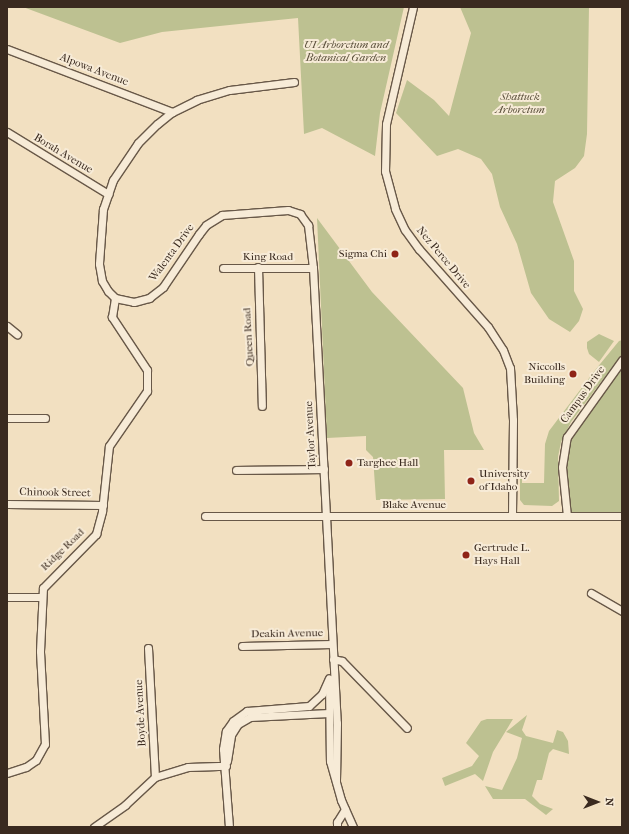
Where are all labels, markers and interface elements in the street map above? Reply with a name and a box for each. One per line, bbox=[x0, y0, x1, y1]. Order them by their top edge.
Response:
park label: UI Arboretum and Botanical Garden bbox=[304, 39, 388, 65]
street label: Alpowa Avenue bbox=[58, 51, 130, 89]
park label: Shattuck Arboretum bbox=[495, 91, 545, 117]
street label: Borah Avenue bbox=[31, 131, 95, 177]
street label: Walenta Drive bbox=[147, 222, 197, 284]
street label: Nez Perce Drive bbox=[413, 224, 473, 292]
place label: Sigma Chi bbox=[339, 247, 387, 261]
marker: Sigma Chi bbox=[390, 249, 400, 259]
street label: King Road bbox=[243, 250, 293, 264]
street label: Queen Road bbox=[241, 307, 257, 367]
place label: Niccolls Building bbox=[524, 361, 565, 387]
street label: Campus Drive bbox=[558, 364, 608, 426]
marker: Niccolls Building bbox=[568, 369, 578, 379]
street label: Taylor Avenue bbox=[303, 401, 319, 469]
place label: Targhee Hall bbox=[357, 456, 418, 470]
marker: Targhee Hall bbox=[344, 458, 354, 468]
place label: University of Idaho bbox=[479, 468, 529, 494]
marker: University of Idaho bbox=[466, 476, 476, 486]
street label: Chinook Street bbox=[19, 486, 91, 500]
street label: Blake Avenue bbox=[382, 498, 446, 512]
street label: Ridge Road bbox=[39, 526, 87, 574]
place label: Gertrude L. Hays Hall bbox=[474, 542, 529, 568]
marker: Gertrude L. Hays Hall bbox=[461, 550, 471, 560]
street label: Deakin Avenue bbox=[251, 627, 323, 641]
street label: Boyde Avenue bbox=[133, 679, 149, 747]
north arrow bbox=[577, 782, 617, 822]
text: N bbox=[603, 798, 616, 806]

